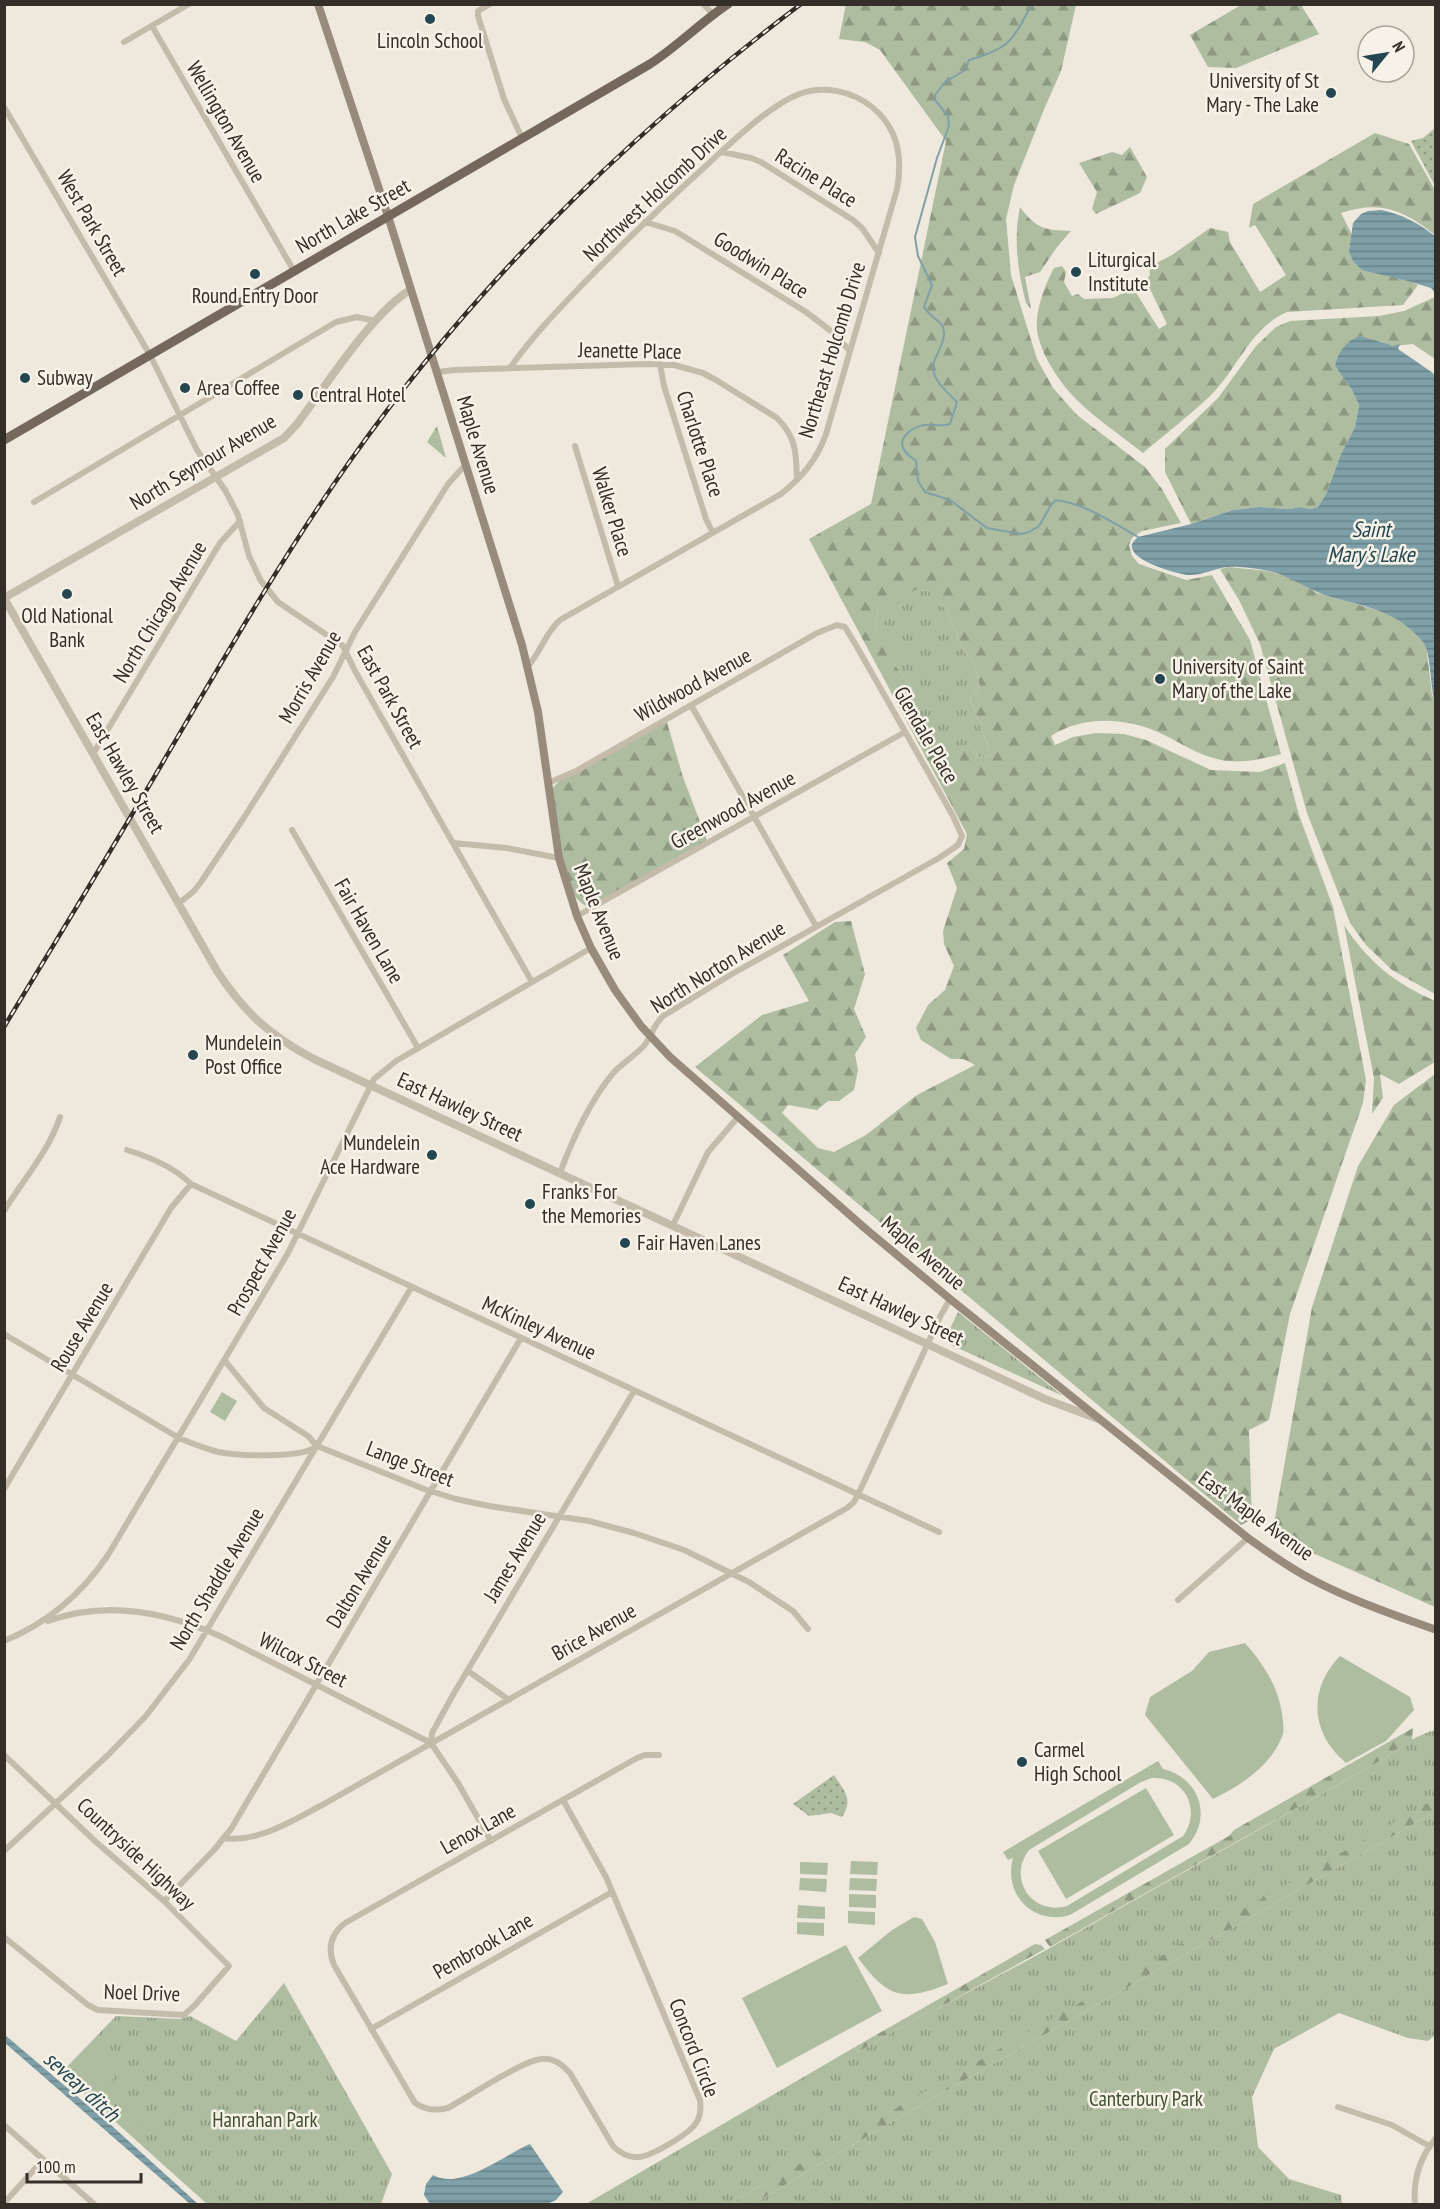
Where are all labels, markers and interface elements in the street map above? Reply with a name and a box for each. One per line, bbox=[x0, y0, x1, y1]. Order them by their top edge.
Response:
marker: Lincoln School bbox=[423, 12, 437, 26]
north arrow bbox=[1356, 24, 1416, 84]
place label: Lincoln School bbox=[377, 27, 483, 54]
text: N bbox=[1388, 38, 1410, 55]
street label: Wellington Avenue bbox=[181, 56, 272, 187]
place label: University of St Mary - The Lake bbox=[1206, 67, 1319, 118]
marker: University of St Mary - The Lake bbox=[1324, 86, 1338, 100]
street label: Northwest Holcomb Drive bbox=[577, 120, 732, 267]
street label: Racine Place bbox=[770, 142, 862, 213]
street label: West Park Street bbox=[51, 165, 134, 281]
street label: North Lake Street bbox=[291, 172, 415, 259]
street label: Goodwin Place bbox=[709, 225, 814, 304]
place label: Liturgical Institute bbox=[1088, 246, 1156, 297]
street label: Northeast Holcomb Drive bbox=[792, 258, 871, 441]
marker: Liturgical Institute bbox=[1069, 265, 1083, 279]
marker: Round Entry Door bbox=[248, 267, 262, 281]
place label: Round Entry Door bbox=[192, 282, 319, 309]
street label: Jeanette Place bbox=[577, 336, 682, 365]
place label: Subway bbox=[37, 364, 93, 391]
marker: Subway bbox=[18, 371, 32, 385]
place label: Area Coffee bbox=[197, 374, 280, 401]
marker: Area Coffee bbox=[178, 381, 192, 395]
place label: Central Hotel bbox=[310, 381, 406, 408]
street label: Charlotte Place bbox=[671, 387, 730, 500]
marker: Central Hotel bbox=[291, 388, 305, 402]
street label: Maple Avenue bbox=[451, 392, 506, 497]
street label: North Seymour Avenue bbox=[125, 407, 281, 516]
street label: Walker Place bbox=[586, 464, 639, 560]
water label: Saint Mary's Lake bbox=[1327, 515, 1416, 568]
street label: North Chicago Avenue bbox=[107, 536, 212, 687]
marker: Old National Bank bbox=[60, 587, 74, 601]
place label: Old National Bank bbox=[21, 602, 113, 653]
street label: Morris Avenue bbox=[272, 626, 347, 728]
street label: East Park Street bbox=[351, 641, 430, 753]
street label: Wildwood Avenue bbox=[630, 641, 756, 728]
place label: University of Saint Mary of the Lake bbox=[1172, 653, 1304, 704]
marker: University of Saint Mary of the Lake bbox=[1153, 672, 1167, 686]
street label: Glendale Place bbox=[888, 682, 965, 788]
street label: East Hawley Street bbox=[80, 707, 171, 838]
street label: Greenwood Avenue bbox=[665, 764, 800, 855]
street label: Maple Avenue bbox=[568, 860, 631, 964]
street label: Fair Haven Lane bbox=[329, 873, 410, 988]
street label: North Norton Avenue bbox=[645, 914, 790, 1019]
place label: Mundelein Post Office bbox=[205, 1029, 282, 1080]
marker: Mundelein Post Office bbox=[186, 1048, 200, 1062]
street label: East Hawley Street bbox=[393, 1066, 527, 1147]
place label: Mundelein Ace Hardware bbox=[320, 1129, 420, 1180]
marker: Mundelein Ace Hardware bbox=[425, 1148, 439, 1162]
place label: Franks For the Memories bbox=[542, 1178, 641, 1229]
marker: Franks For the Memories bbox=[523, 1197, 537, 1211]
street label: Prospect Avenue bbox=[221, 1203, 302, 1320]
street label: Maple Avenue bbox=[876, 1210, 971, 1296]
place label: Fair Haven Lanes bbox=[637, 1229, 761, 1256]
marker: Fair Haven Lanes bbox=[618, 1236, 632, 1250]
street label: East Hawley Street bbox=[834, 1270, 968, 1351]
street label: Rouse Avenue bbox=[44, 1277, 119, 1377]
street label: McKinley Avenue bbox=[478, 1289, 600, 1366]
street label: Lange Street bbox=[363, 1434, 458, 1493]
street label: East Maple Avenue bbox=[1193, 1465, 1319, 1567]
street label: North Shaddle Avenue bbox=[163, 1503, 270, 1655]
street label: James Avenue bbox=[477, 1507, 552, 1607]
street label: Dalton Avenue bbox=[320, 1529, 397, 1633]
street label: Brice Avenue bbox=[547, 1597, 641, 1667]
street label: Wilcox Street bbox=[255, 1626, 352, 1693]
place label: Carmel High School bbox=[1034, 1736, 1121, 1787]
marker: Carmel High School bbox=[1015, 1755, 1029, 1769]
street label: Countryside Highway bbox=[71, 1792, 201, 1916]
street label: Lenox Lane bbox=[435, 1797, 520, 1860]
street label: Pembrook Lane bbox=[428, 1906, 538, 1985]
street label: Noel Drive bbox=[103, 1978, 181, 2007]
street label: Concord Circle bbox=[663, 1995, 726, 2101]
water label: seveay ditch bbox=[38, 2045, 127, 2128]
park label: Canterbury Park bbox=[1089, 2085, 1203, 2112]
park label: Hanrahan Park bbox=[212, 2106, 318, 2133]
scale bar bbox=[27, 2146, 141, 2184]
text: 100 m bbox=[36, 2155, 76, 2178]

